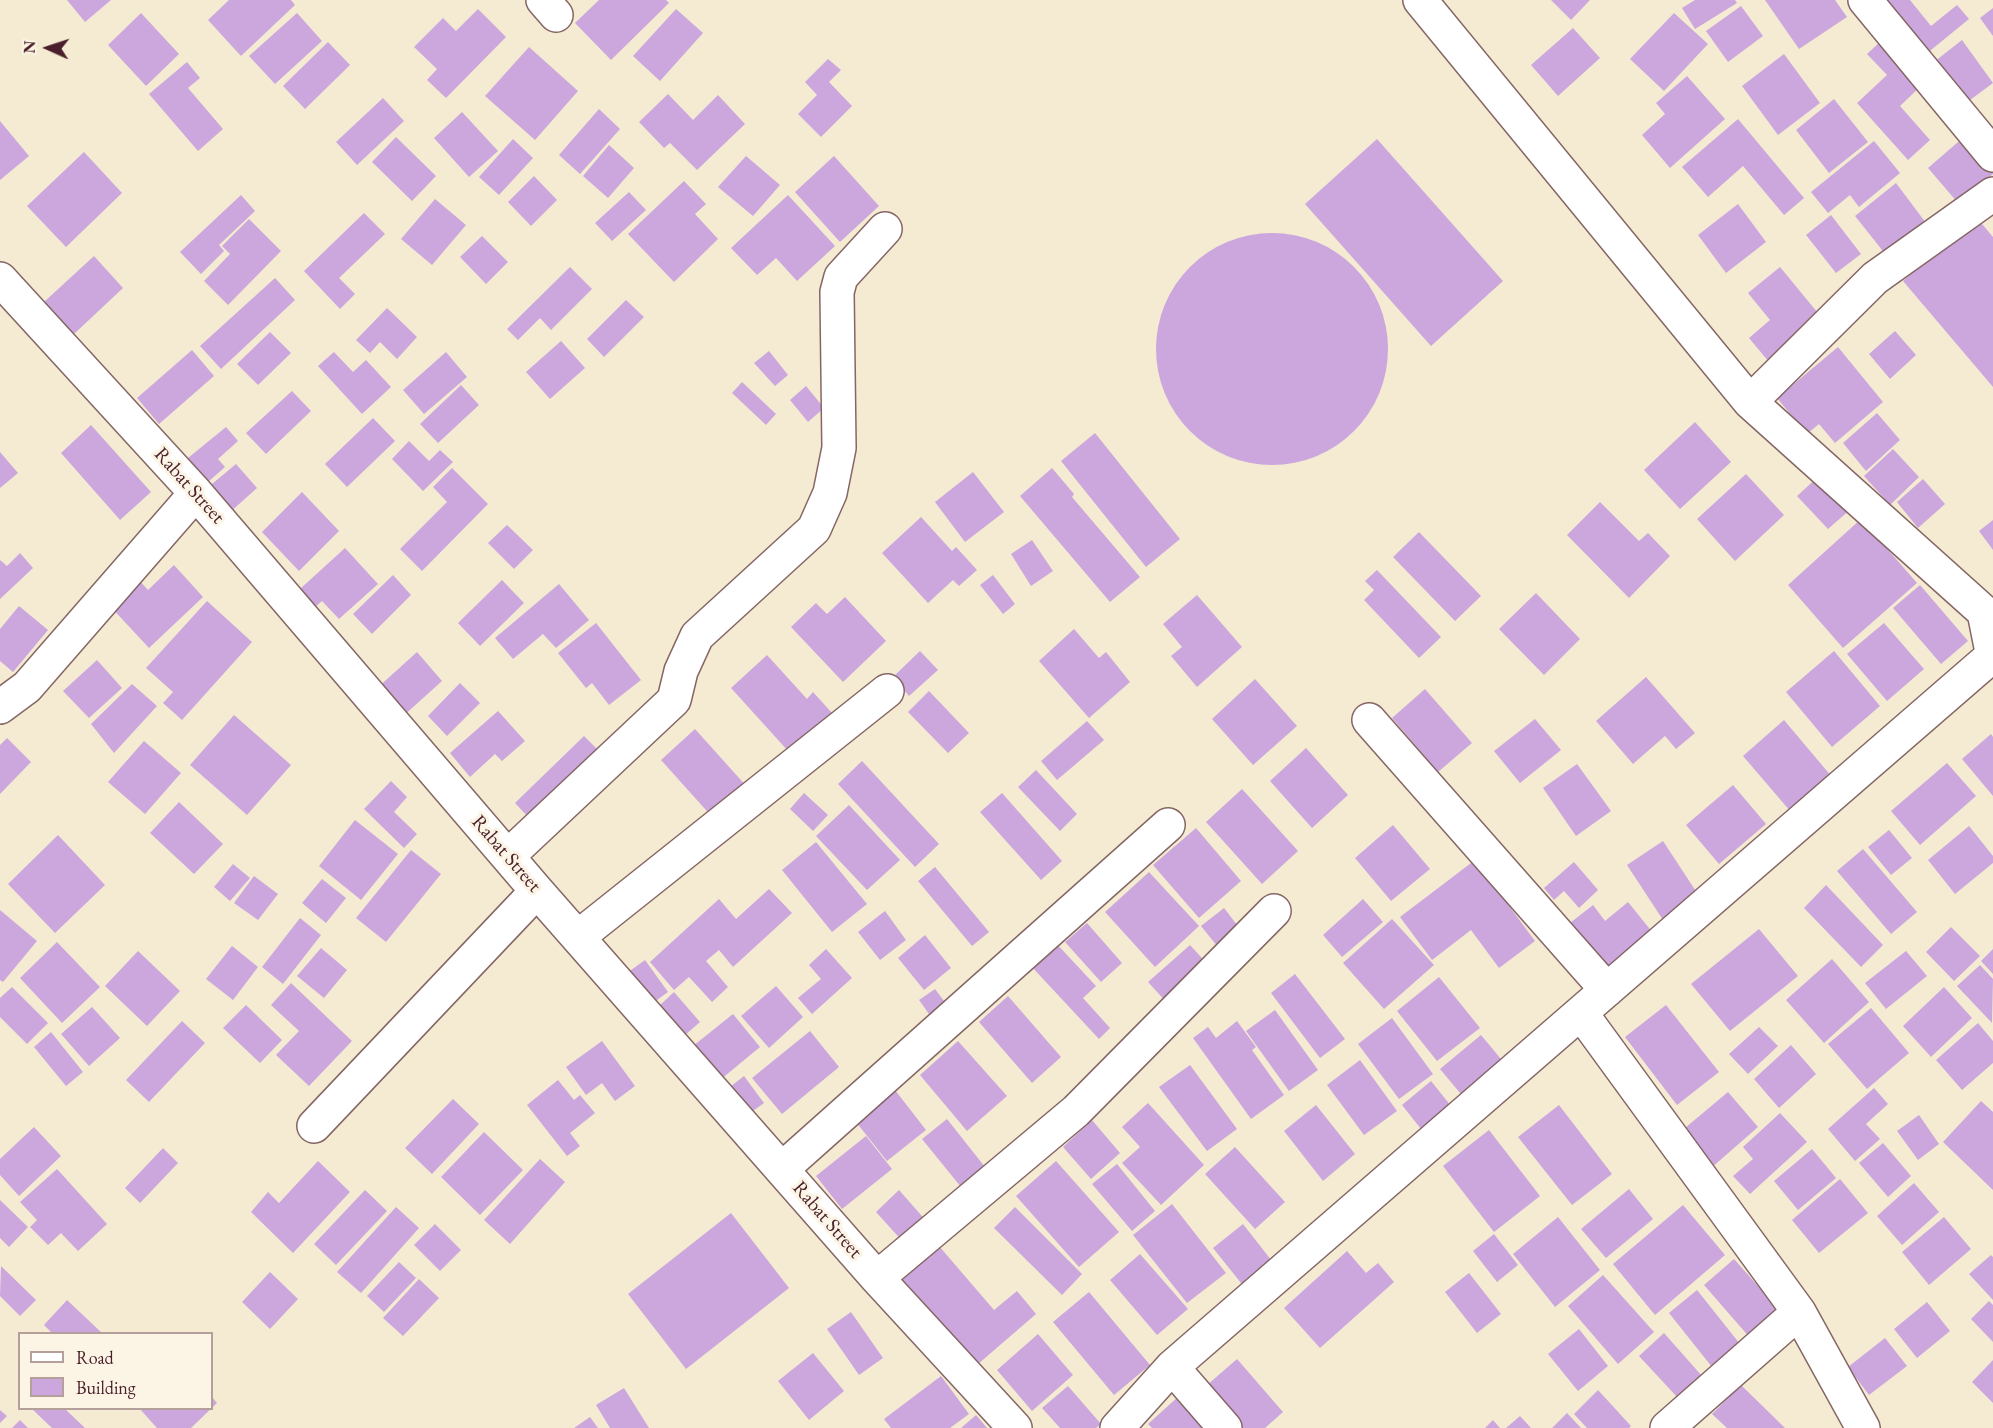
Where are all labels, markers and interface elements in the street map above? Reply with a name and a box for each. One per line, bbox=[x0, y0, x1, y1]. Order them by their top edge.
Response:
north arrow bbox=[18, 18, 78, 78]
text: N bbox=[19, 40, 40, 54]
street label: Rabat Street bbox=[149, 443, 229, 529]
street label: Rabat Street bbox=[466, 811, 546, 897]
street label: Rabat Street bbox=[787, 1177, 867, 1263]
legend bbox=[18, 1332, 213, 1410]
text: Road bbox=[76, 1346, 114, 1369]
text: Building bbox=[76, 1376, 136, 1399]

